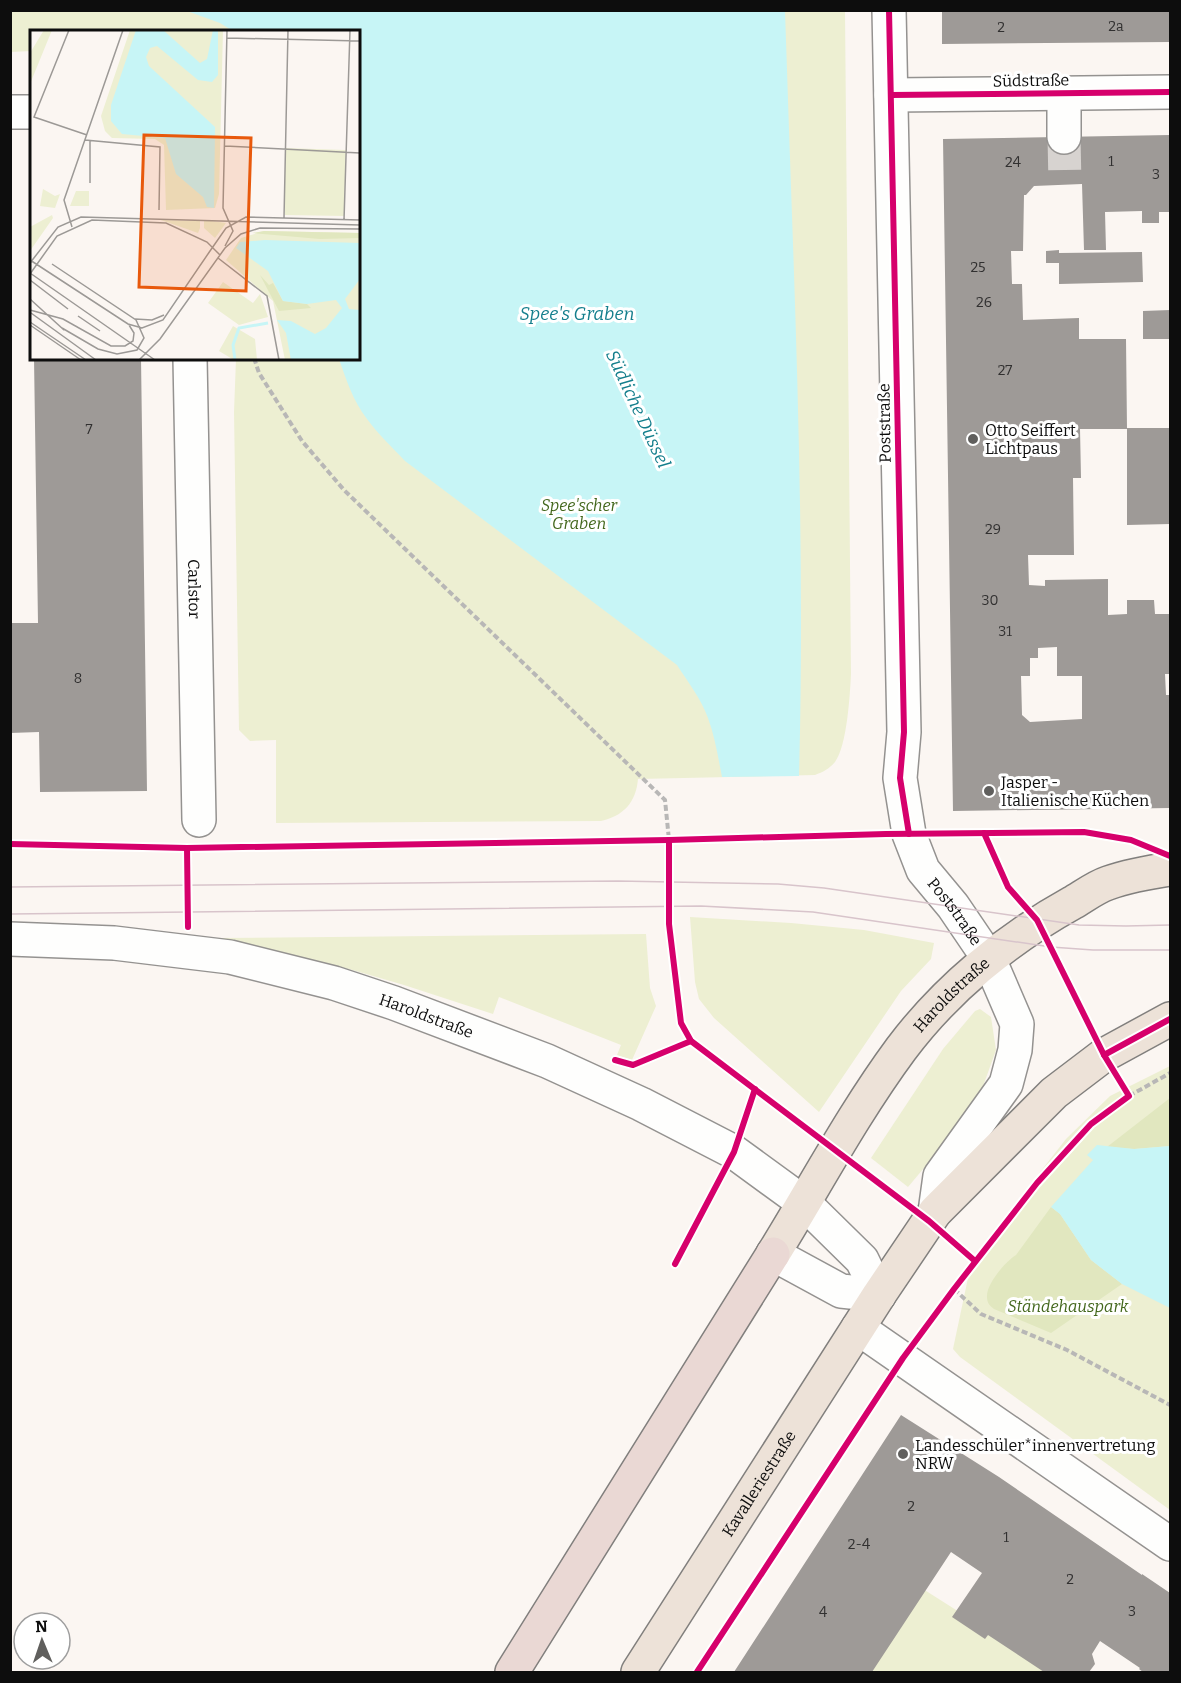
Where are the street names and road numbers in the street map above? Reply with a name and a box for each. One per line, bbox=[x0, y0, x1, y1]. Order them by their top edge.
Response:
street label: Südstraße bbox=[993, 70, 1069, 91]
street label: Poststraße bbox=[874, 383, 895, 463]
street label: Carlstor bbox=[184, 559, 204, 619]
street label: Poststraße bbox=[923, 874, 986, 949]
street label: Haroldstraße bbox=[909, 953, 993, 1036]
street label: Haroldstraße bbox=[377, 990, 476, 1042]
street label: Kavalleriestraße bbox=[718, 1427, 800, 1540]

